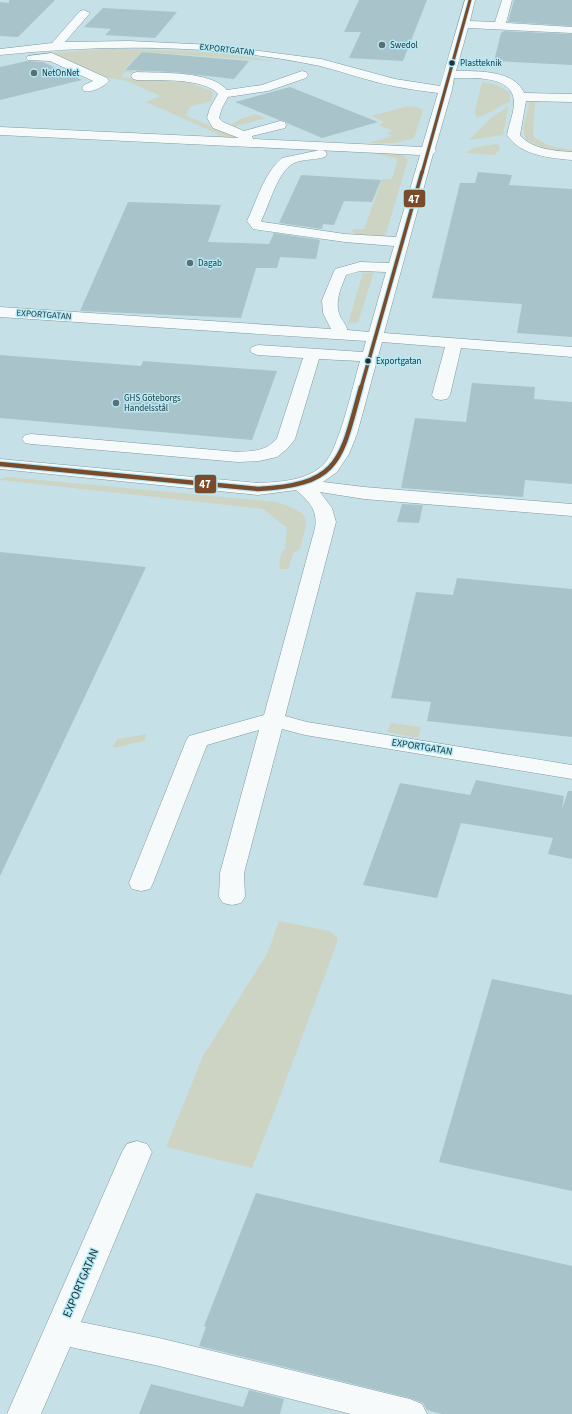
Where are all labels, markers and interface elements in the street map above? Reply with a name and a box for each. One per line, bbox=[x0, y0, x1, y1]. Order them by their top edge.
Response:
place label: Swedol bbox=[390, 39, 418, 52]
marker: Swedol bbox=[377, 40, 387, 50]
street label: EXPORTGATAN bbox=[199, 41, 255, 59]
place label: Plastteknik bbox=[460, 57, 502, 70]
marker: Plastteknik bbox=[447, 58, 457, 68]
place label: NetOnNet bbox=[42, 67, 79, 80]
marker: NetOnNet bbox=[29, 68, 39, 78]
line badge: 47 bbox=[403, 189, 426, 208]
text: 47 bbox=[408, 192, 420, 207]
place label: Dagab bbox=[198, 257, 222, 270]
marker: Dagab bbox=[185, 258, 195, 268]
street label: EXPORTGATAN bbox=[16, 307, 72, 323]
place label: Exportgatan bbox=[376, 355, 422, 368]
marker: Exportgatan bbox=[363, 356, 373, 366]
place label: GHS Göteborgs Handelsstål bbox=[124, 392, 181, 415]
marker: GHS Göteborgs Handelsstål bbox=[111, 398, 121, 408]
line badge: 47 bbox=[194, 474, 217, 494]
text: 47 bbox=[199, 477, 211, 492]
street label: EXPORTGATAN bbox=[391, 735, 453, 759]
street label: EXPORTGATAN bbox=[59, 1246, 103, 1320]

